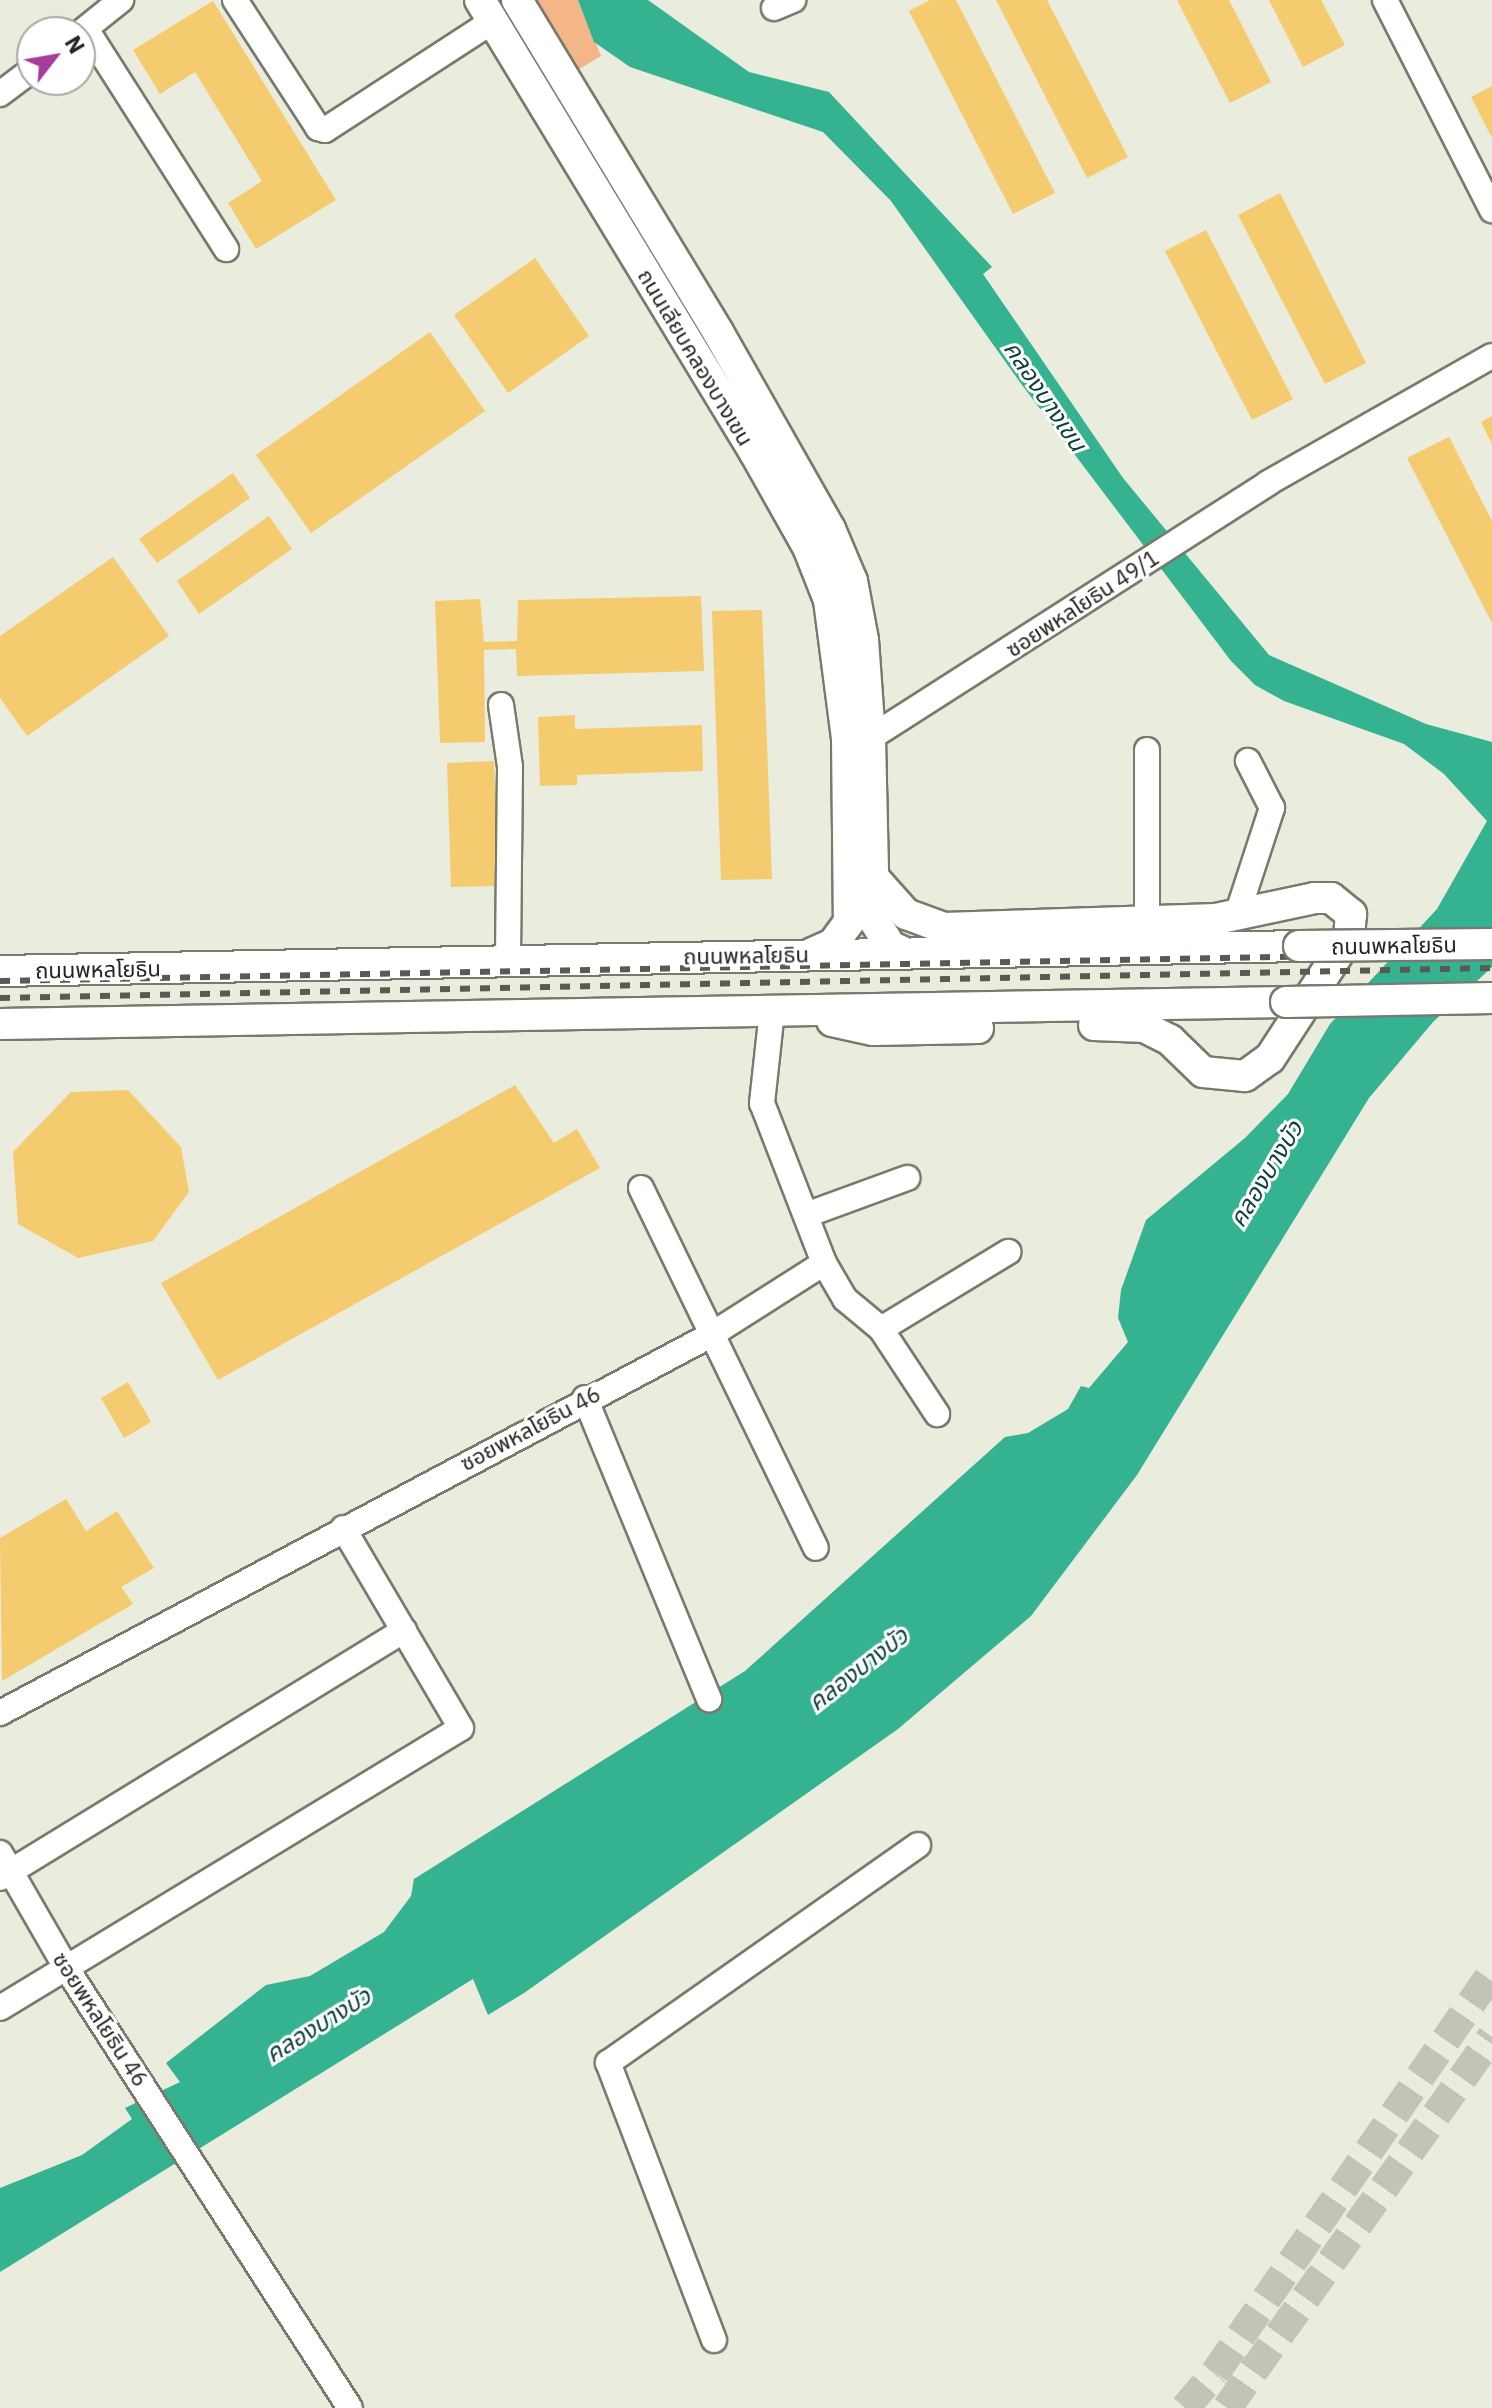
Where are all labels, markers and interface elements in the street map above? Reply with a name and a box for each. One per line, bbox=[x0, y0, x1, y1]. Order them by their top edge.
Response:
north arrow bbox=[16, 16, 96, 96]
text: N bbox=[59, 30, 92, 59]
street label: ถนนเลียบคลองบางเขน bbox=[633, 264, 759, 450]
water label: คลองบางเขน bbox=[998, 335, 1092, 457]
street label: ซอยพหลโยธิน 49/1 bbox=[1001, 544, 1163, 662]
street label: ถนนพหลโยธิน bbox=[1331, 931, 1457, 959]
street label: ถนนพหลโยธิน bbox=[683, 941, 809, 969]
street label: ถนนพหลโยธิน bbox=[35, 955, 161, 983]
water label: คลองบางบัว bbox=[1223, 1116, 1309, 1232]
street label: ซอยพหลโยธิน 46 bbox=[455, 1380, 605, 1476]
water label: คลองบางบัว bbox=[802, 1621, 914, 1717]
street label: ซอยพหลโยธิน 46 bbox=[48, 1947, 154, 2091]
water label: คลองบางบัว bbox=[260, 1981, 376, 2069]

